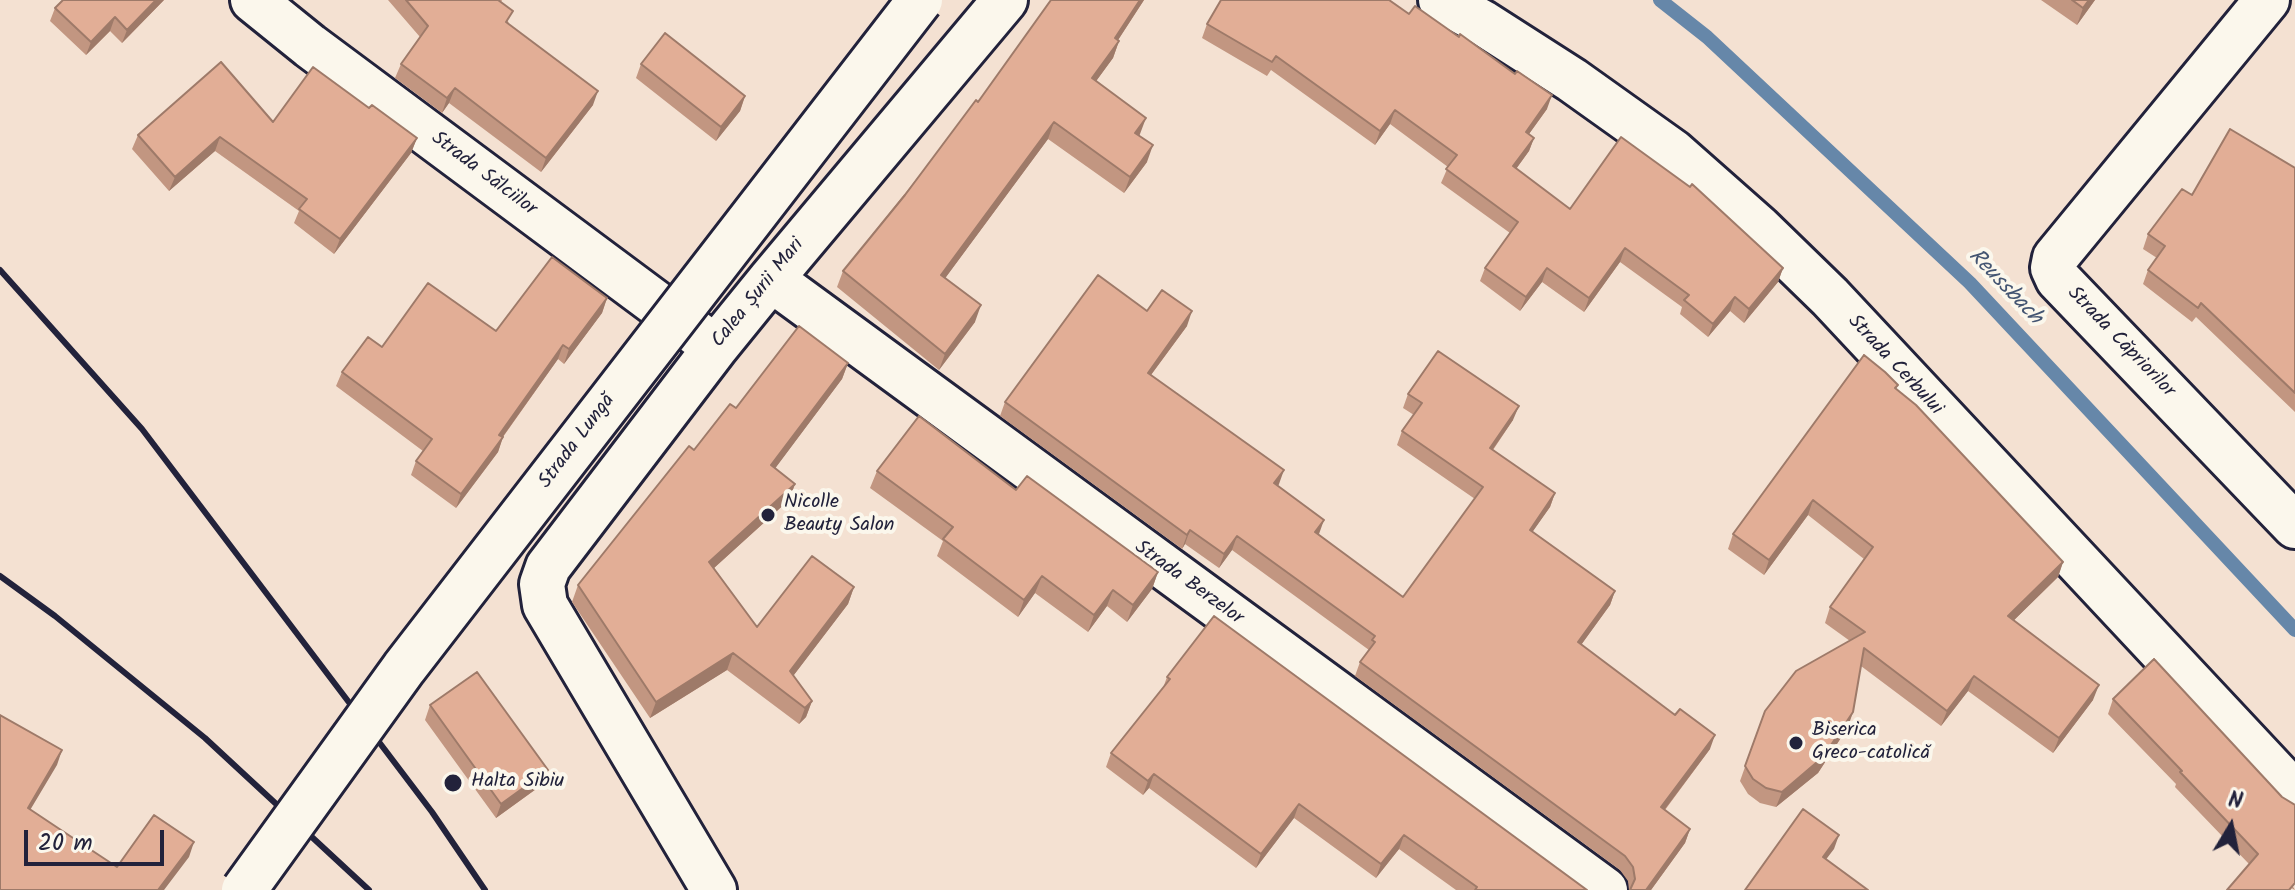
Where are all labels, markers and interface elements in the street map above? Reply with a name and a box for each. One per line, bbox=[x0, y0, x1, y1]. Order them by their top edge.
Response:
street label: Strada Sălciilor bbox=[426, 128, 540, 222]
street label: Calea Șurii Mari bbox=[708, 234, 810, 354]
water label: Reussbach bbox=[1961, 244, 2047, 332]
street label: Strada Căpriorilor bbox=[2061, 282, 2179, 404]
street label: Strada Cerbului bbox=[1841, 311, 1947, 421]
street label: Strada Lungă bbox=[535, 390, 621, 494]
place label: Nicolle Beauty Salon bbox=[784, 492, 894, 539]
marker: Nicolle Beauty Salon bbox=[759, 506, 777, 524]
street label: Strada Berzelor bbox=[1129, 537, 1247, 631]
place label: Biserica Greco-catolică bbox=[1812, 720, 1930, 767]
marker: Biserica Greco-catolică bbox=[1787, 734, 1805, 752]
place label: Halta Sibiu bbox=[471, 771, 564, 795]
marker: Halta Sibiu bbox=[442, 772, 464, 794]
text: N bbox=[2225, 783, 2245, 820]
north arrow bbox=[2191, 786, 2271, 866]
scale bar bbox=[28, 814, 168, 864]
text: 20 m bbox=[38, 824, 93, 863]

